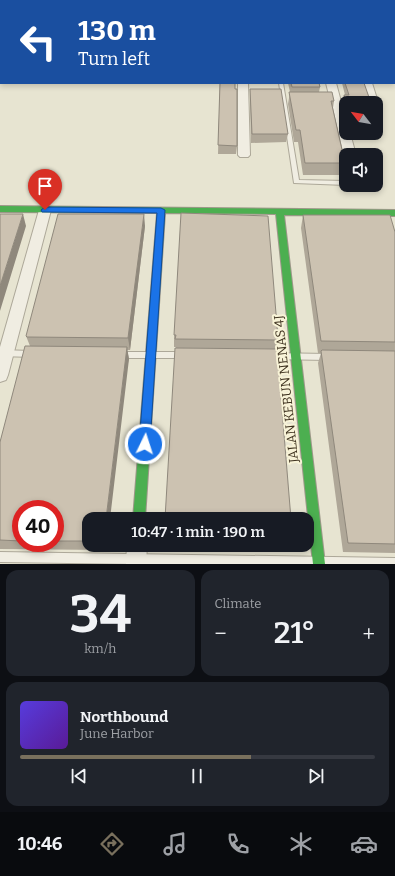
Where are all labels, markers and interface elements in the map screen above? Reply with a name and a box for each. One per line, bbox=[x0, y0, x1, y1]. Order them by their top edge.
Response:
text: 130 m bbox=[78, 14, 156, 47]
icon: left bbox=[12, 16, 64, 68]
text: Turn left bbox=[78, 48, 150, 70]
north arrow bbox=[339, 96, 383, 140]
map controls bbox=[339, 96, 383, 192]
button: sound bbox=[339, 148, 383, 192]
pin bbox=[28, 169, 62, 210]
icon: arrive bbox=[34, 175, 56, 197]
street label: JALAN KEBUN NENAS 4J bbox=[271, 314, 301, 465]
position arrow bbox=[124, 423, 166, 465]
speed limit sign: 40 bbox=[12, 500, 64, 552]
text: 10:47 · 1 min · 190 m bbox=[131, 523, 265, 541]
text: 34 bbox=[69, 583, 131, 646]
text: Climate bbox=[215, 596, 261, 611]
text: 21° bbox=[274, 615, 315, 651]
text: − bbox=[215, 620, 227, 647]
text: + bbox=[362, 620, 375, 647]
text: km/h bbox=[84, 641, 116, 656]
text: Northbound bbox=[80, 708, 168, 726]
text: June Harbor bbox=[80, 726, 154, 741]
icon: previous bbox=[68, 765, 90, 787]
icon: pause bbox=[186, 765, 208, 787]
icon: next bbox=[305, 765, 327, 787]
icon: directions bbox=[98, 830, 126, 858]
icon: music bbox=[161, 830, 189, 858]
icon: phone bbox=[224, 830, 252, 858]
icon: climate bbox=[287, 830, 315, 858]
icon: car bbox=[350, 830, 378, 858]
text: 10:46 bbox=[18, 833, 63, 855]

